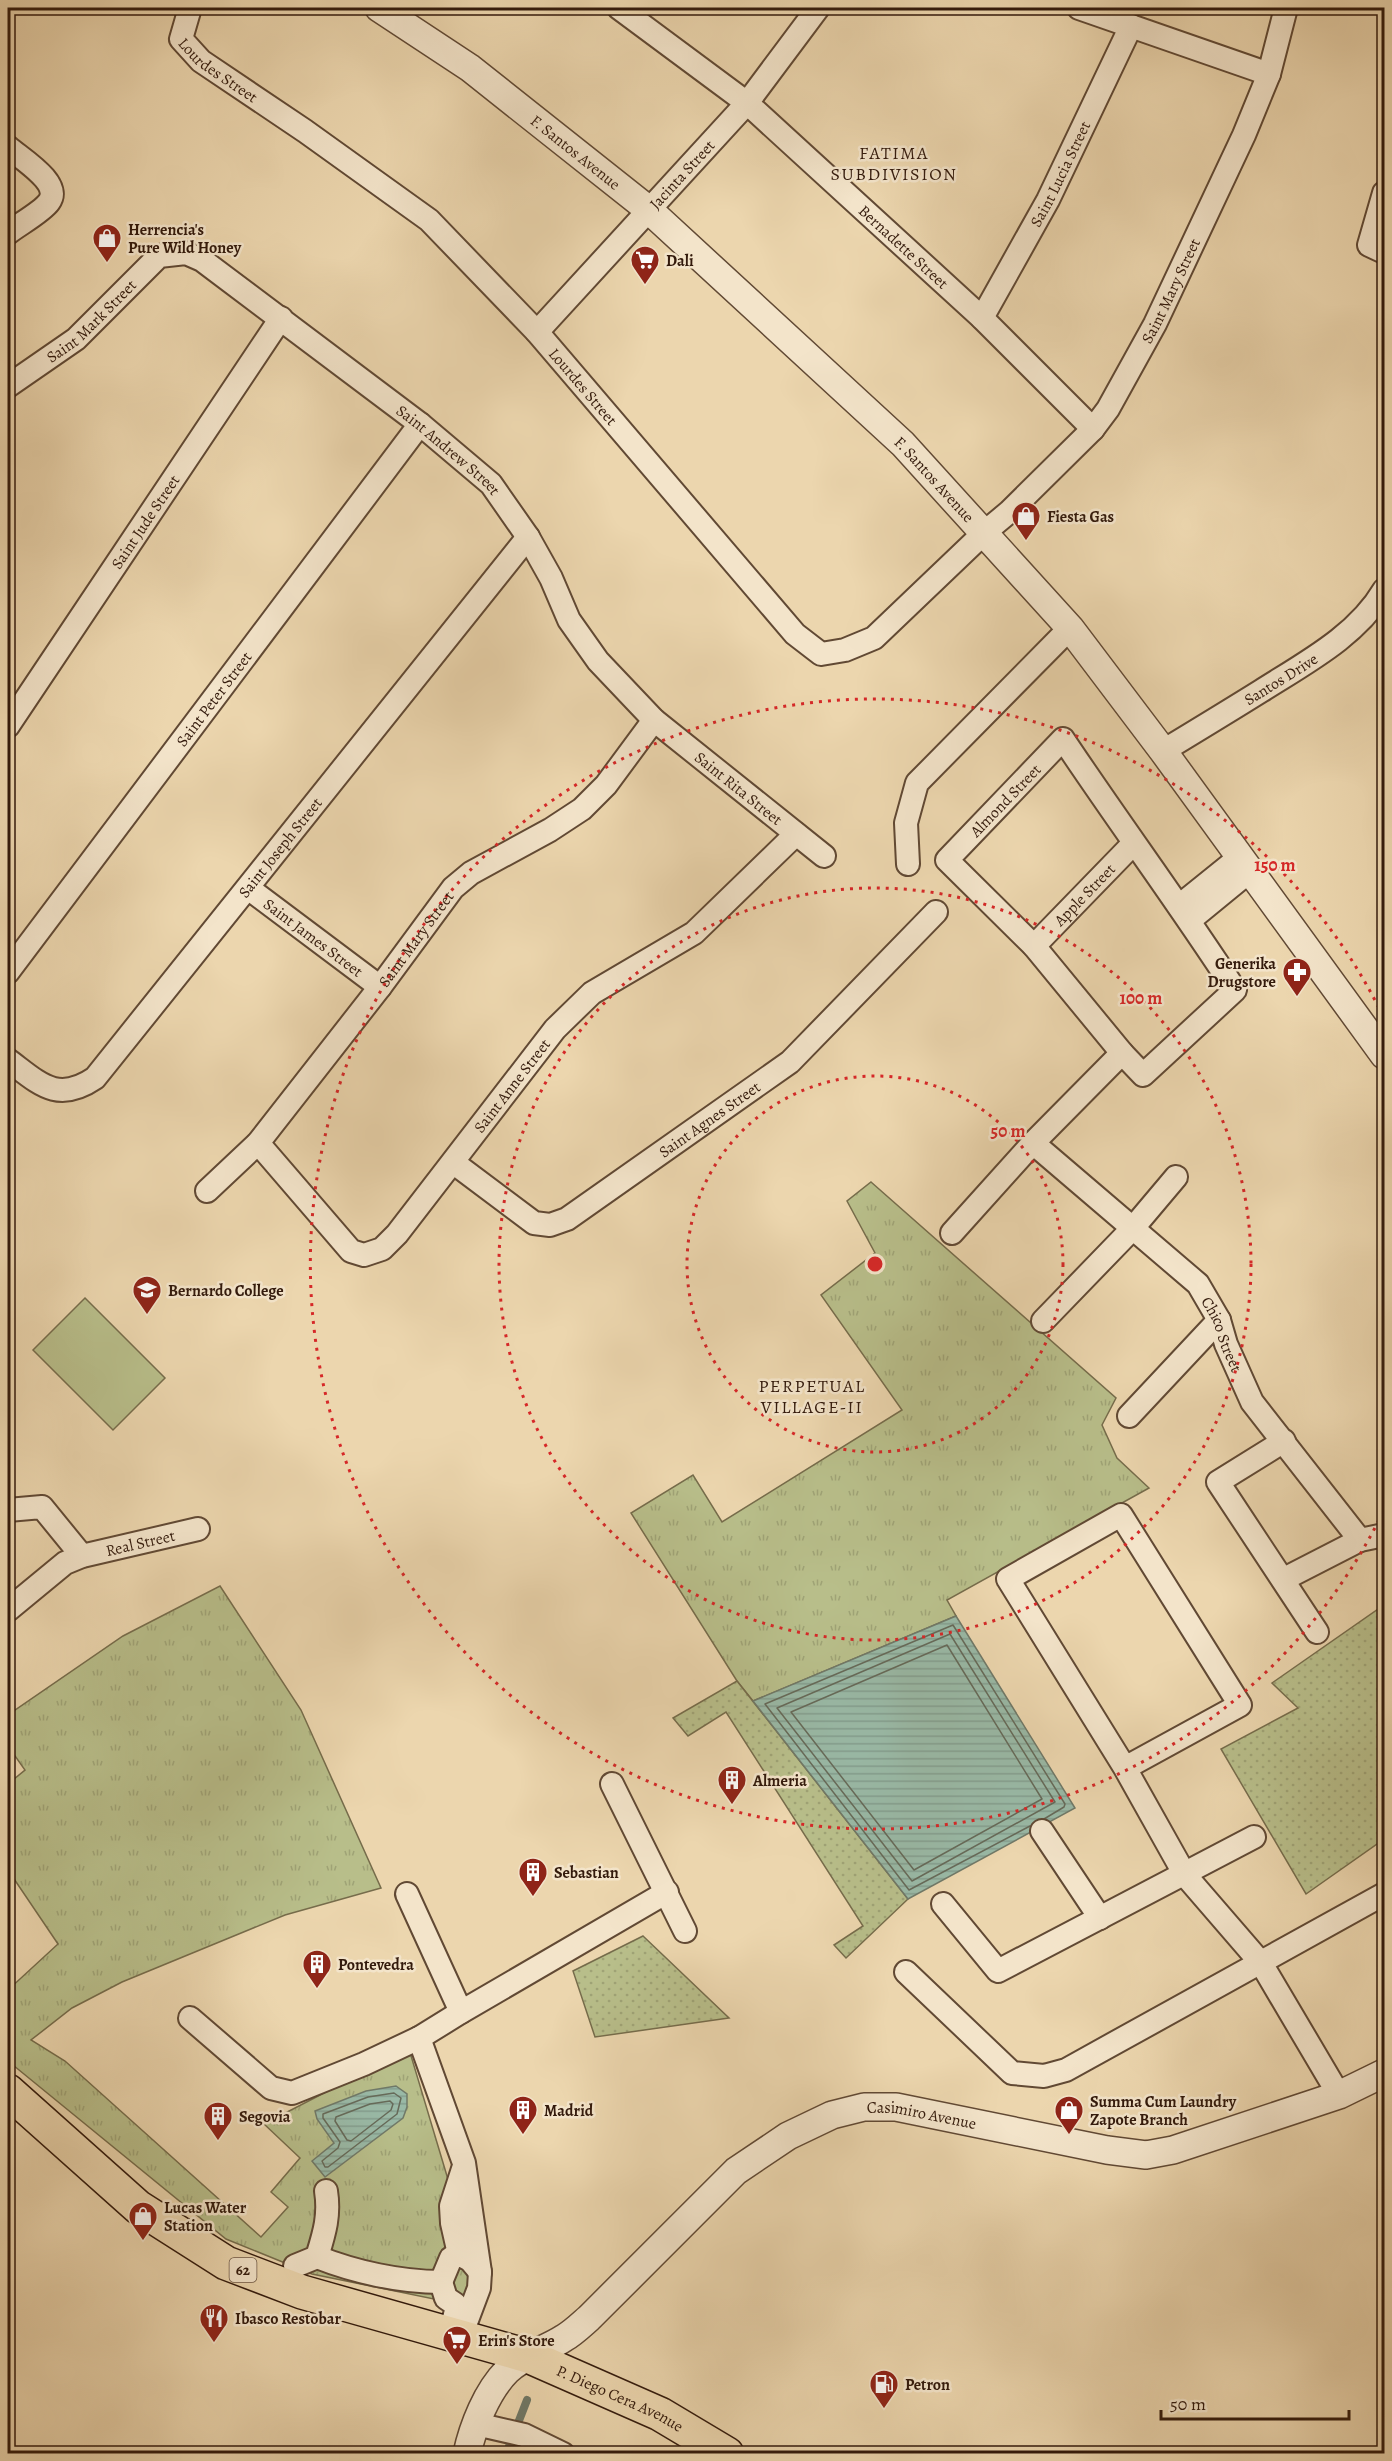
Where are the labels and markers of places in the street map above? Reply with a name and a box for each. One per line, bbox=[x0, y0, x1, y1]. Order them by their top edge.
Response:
place label: Herrencia's Pure Wild Honey bbox=[128, 219, 242, 259]
shop icon: Herrencia's Pure Wild Honey bbox=[91, 222, 123, 264]
supermarket icon: Dali bbox=[629, 244, 661, 286]
place label: Dali bbox=[666, 250, 694, 272]
shop icon: Fiesta Gas bbox=[1010, 500, 1042, 542]
place label: Fiesta Gas bbox=[1047, 506, 1114, 528]
place label: Generika Drugstore bbox=[1208, 953, 1276, 993]
pharmacy icon: Generika Drugstore bbox=[1281, 956, 1313, 998]
centre of rings bbox=[865, 1254, 885, 1274]
school or university icon: Bernardo College bbox=[131, 1274, 163, 1316]
place label: Bernardo College bbox=[168, 1280, 284, 1302]
building icon: Almeria bbox=[716, 1764, 748, 1806]
place label: Almeria bbox=[752, 1770, 807, 1792]
building icon: Sebastian bbox=[517, 1856, 549, 1898]
place label: Sebastian bbox=[554, 1862, 619, 1884]
building icon: Pontevedra bbox=[301, 1948, 333, 1990]
place label: Pontevedra bbox=[338, 1954, 414, 1976]
place label: Summa Cum Laundry Zapote Branch bbox=[1090, 2091, 1237, 2131]
building icon: Madrid bbox=[507, 2094, 539, 2136]
shop icon: Summa Cum Laundry Zapote Branch bbox=[1053, 2094, 1085, 2136]
building icon: Segovia bbox=[202, 2100, 234, 2142]
place label: Madrid bbox=[544, 2100, 594, 2122]
place label: Segovia bbox=[239, 2106, 291, 2128]
place label: Lucas Water Station bbox=[164, 2197, 247, 2237]
shop icon: Lucas Water Station bbox=[127, 2200, 159, 2242]
restaurant icon: Ibasco Restobar bbox=[198, 2302, 230, 2344]
place label: Ibasco Restobar bbox=[235, 2308, 341, 2330]
supermarket icon: Erin's Store bbox=[441, 2324, 473, 2366]
place label: Erin's Store bbox=[478, 2330, 555, 2352]
fuel station icon: Petron bbox=[868, 2368, 900, 2410]
place label: Petron bbox=[905, 2374, 950, 2396]

